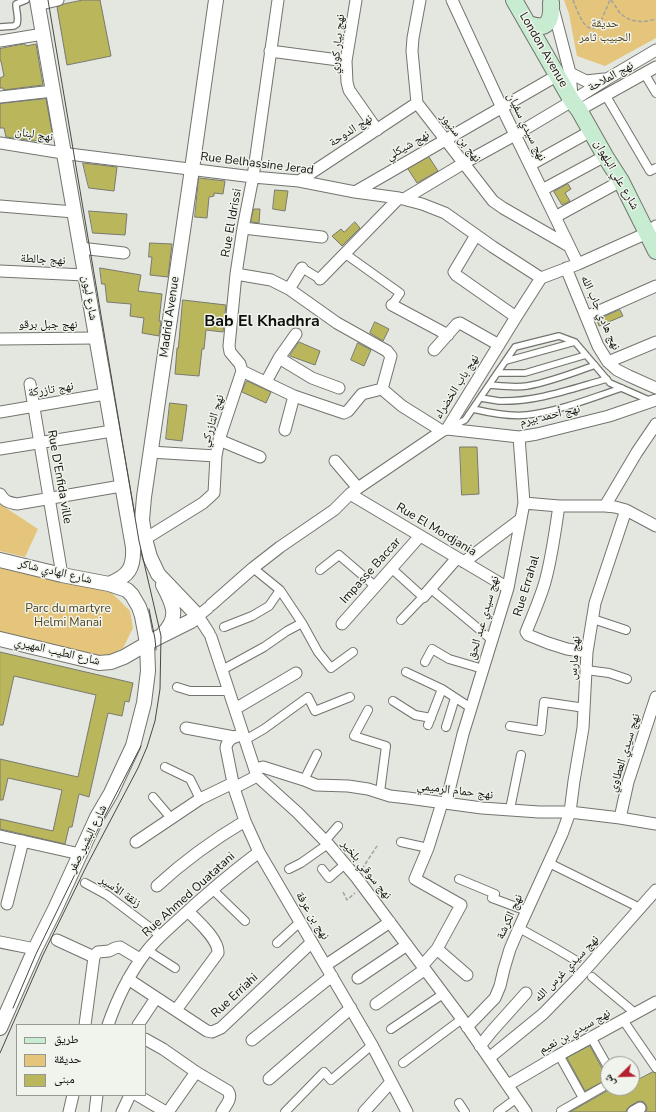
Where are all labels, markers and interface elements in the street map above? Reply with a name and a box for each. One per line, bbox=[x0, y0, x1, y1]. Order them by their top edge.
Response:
street label: London Avenue bbox=[516, 10, 570, 90]
street label: نهج بيار كوري bbox=[328, 13, 348, 75]
park label: حديقة الحبيب ثامر bbox=[579, 17, 631, 45]
street label: نهج الملاحة bbox=[586, 59, 636, 95]
street label: نهج سيدي سفيان bbox=[503, 90, 549, 164]
street label: نهج بن سنيور bbox=[436, 111, 484, 165]
street label: نهج الدوحة bbox=[327, 112, 375, 150]
street label: نهج لبنان bbox=[14, 125, 54, 145]
street label: نهج شيكلي bbox=[384, 128, 432, 164]
street label: شارع علي البلهوان bbox=[590, 138, 642, 212]
street label: Rue Belhassine Jerad bbox=[200, 150, 314, 178]
street label: Rue El Idrissi bbox=[219, 188, 245, 258]
street label: نهج جالطة bbox=[20, 252, 66, 268]
street label: نهج هادي جاب الله bbox=[577, 273, 623, 353]
street label: شارع ليون bbox=[78, 274, 100, 322]
street label: Madrid Avenue bbox=[157, 276, 183, 358]
district label: Bab El Khadhra bbox=[204, 312, 320, 332]
street label: نهج جبل برقو bbox=[18, 318, 78, 332]
street label: نهج باب الخضراء bbox=[431, 352, 483, 422]
street label: نهج تازركة bbox=[27, 379, 75, 401]
street label: نهج التازركي bbox=[198, 393, 228, 449]
street label: نهج أحمد بيرم bbox=[518, 402, 582, 430]
street label: Rue D'Enfida ville bbox=[44, 429, 74, 525]
street label: Rue El Mordjania bbox=[393, 500, 479, 560]
street label: Impasse Baccar bbox=[338, 535, 404, 607]
street label: Rue Errahal bbox=[511, 554, 543, 618]
street label: شارع الهادي شاكر bbox=[17, 557, 93, 587]
street label: نهج سيدي عبد الحق bbox=[465, 574, 503, 662]
park label: Parc du martyre Helmi Manai bbox=[25, 602, 111, 630]
street label: شارع الطيب المهيري bbox=[13, 635, 101, 669]
street label: نهج مارس bbox=[566, 635, 584, 681]
street label: نهج سيدي العطاوي bbox=[606, 712, 644, 794]
street label: نهج حمام الرميمي bbox=[416, 779, 494, 803]
street label: شارع البشير صفر bbox=[65, 803, 111, 875]
street label: نهج سوقي بلخير bbox=[338, 837, 394, 903]
street label: Rue Ahmed Ouatatani bbox=[140, 850, 238, 940]
street label: زنقة الأسير bbox=[96, 873, 144, 911]
street label: نهج بن عرفة bbox=[292, 889, 332, 943]
street label: نهج الكرشة bbox=[494, 892, 526, 942]
street label: نهج سيدي غرس الله bbox=[532, 933, 602, 1005]
street label: Rue Erriahi bbox=[209, 971, 261, 1021]
street label: نهج سيدي بن نعيم bbox=[537, 1006, 613, 1058]
legend bbox=[16, 1024, 146, 1096]
text: طريق bbox=[54, 1031, 79, 1047]
text: حديقة bbox=[54, 1051, 82, 1067]
north arrow bbox=[600, 1056, 640, 1096]
text: مبنى bbox=[54, 1071, 75, 1087]
text: ش bbox=[600, 1072, 619, 1089]

